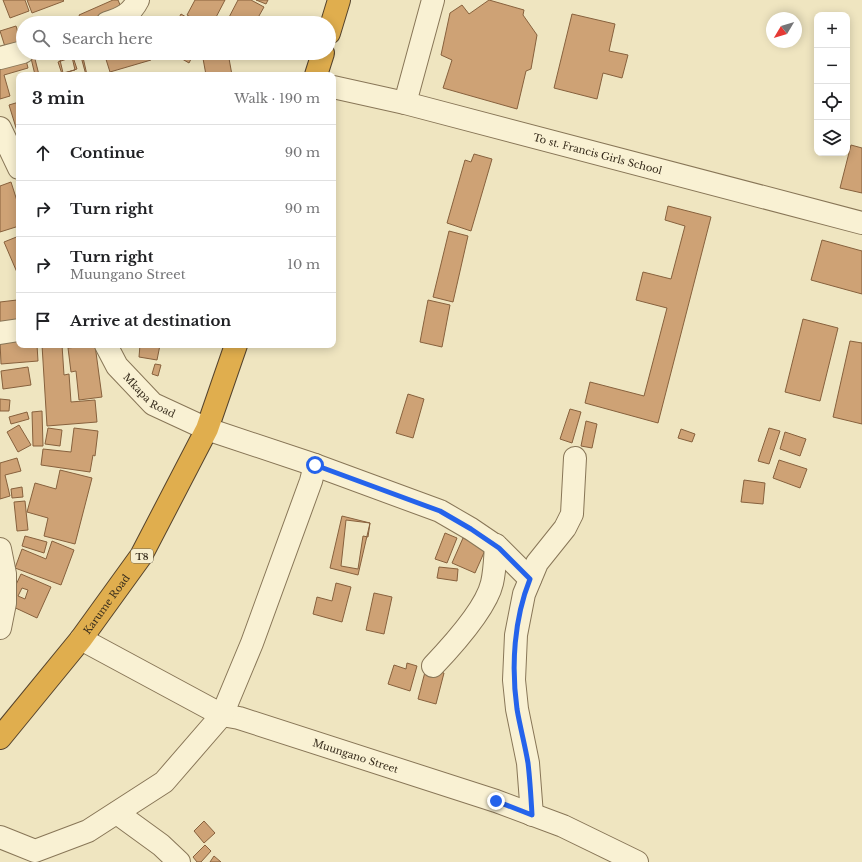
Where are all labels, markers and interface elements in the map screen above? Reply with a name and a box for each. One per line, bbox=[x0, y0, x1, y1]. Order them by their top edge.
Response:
north arrow bbox=[766, 12, 802, 48]
map controls bbox=[814, 12, 850, 156]
button: + bbox=[814, 12, 850, 48]
search box bbox=[16, 16, 336, 60]
icon: search bbox=[30, 27, 52, 49]
text: Search here bbox=[62, 29, 153, 48]
button: − bbox=[814, 48, 850, 84]
button: locate bbox=[814, 84, 850, 120]
text: 3 min bbox=[32, 88, 85, 109]
text: Walk · 190 m bbox=[234, 90, 320, 107]
button: layers bbox=[814, 120, 850, 156]
street label: To st. Francis Girls School bbox=[532, 130, 664, 177]
icon: ahead bbox=[32, 142, 54, 164]
text: Continue bbox=[70, 143, 145, 162]
text: 90 m bbox=[285, 144, 320, 161]
icon: right bbox=[32, 198, 54, 220]
text: Turn right bbox=[70, 199, 153, 218]
text: 90 m bbox=[285, 200, 320, 217]
text: Turn right bbox=[70, 247, 153, 266]
icon: right bbox=[32, 254, 54, 276]
text: 10 m bbox=[287, 256, 320, 273]
text: Muungano Street bbox=[70, 266, 186, 283]
icon: arrive bbox=[32, 310, 54, 332]
text: Arrive at destination bbox=[70, 311, 231, 330]
street label: Mkapa Road bbox=[121, 370, 178, 420]
route start bbox=[306, 456, 324, 474]
road number: T8 bbox=[131, 549, 153, 563]
street label: Karume Road bbox=[80, 571, 132, 637]
street label: Muungano Street bbox=[311, 736, 400, 776]
route end bbox=[487, 792, 505, 810]

